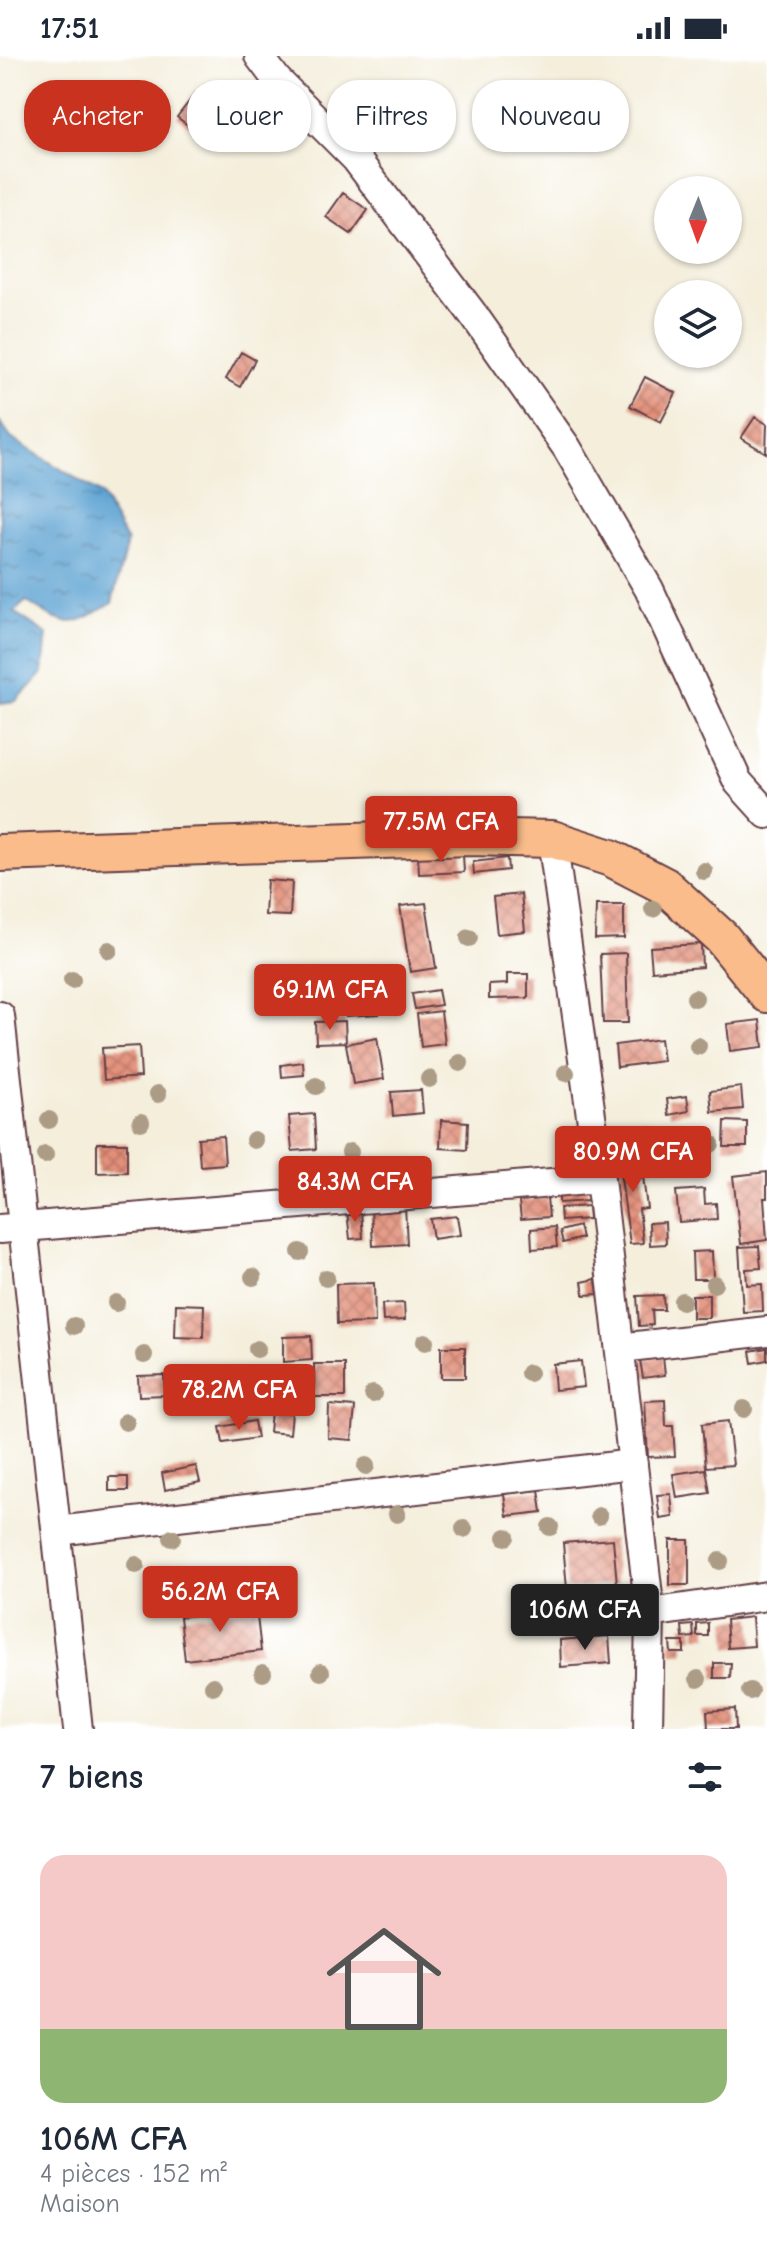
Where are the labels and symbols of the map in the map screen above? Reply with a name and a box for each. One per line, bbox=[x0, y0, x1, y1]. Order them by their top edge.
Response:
north arrow bbox=[654, 176, 742, 264]
pin: 77.5M CFA bbox=[349, 796, 533, 864]
pin: 69.1M CFA bbox=[238, 964, 422, 1032]
pin: 80.9M CFA bbox=[541, 1126, 725, 1194]
pin: 84.3M CFA bbox=[263, 1156, 447, 1224]
pin: 78.2M CFA bbox=[147, 1364, 331, 1432]
pin: 56.2M CFA bbox=[128, 1566, 312, 1634]
pin: 106M CFA bbox=[502, 1584, 668, 1652]

